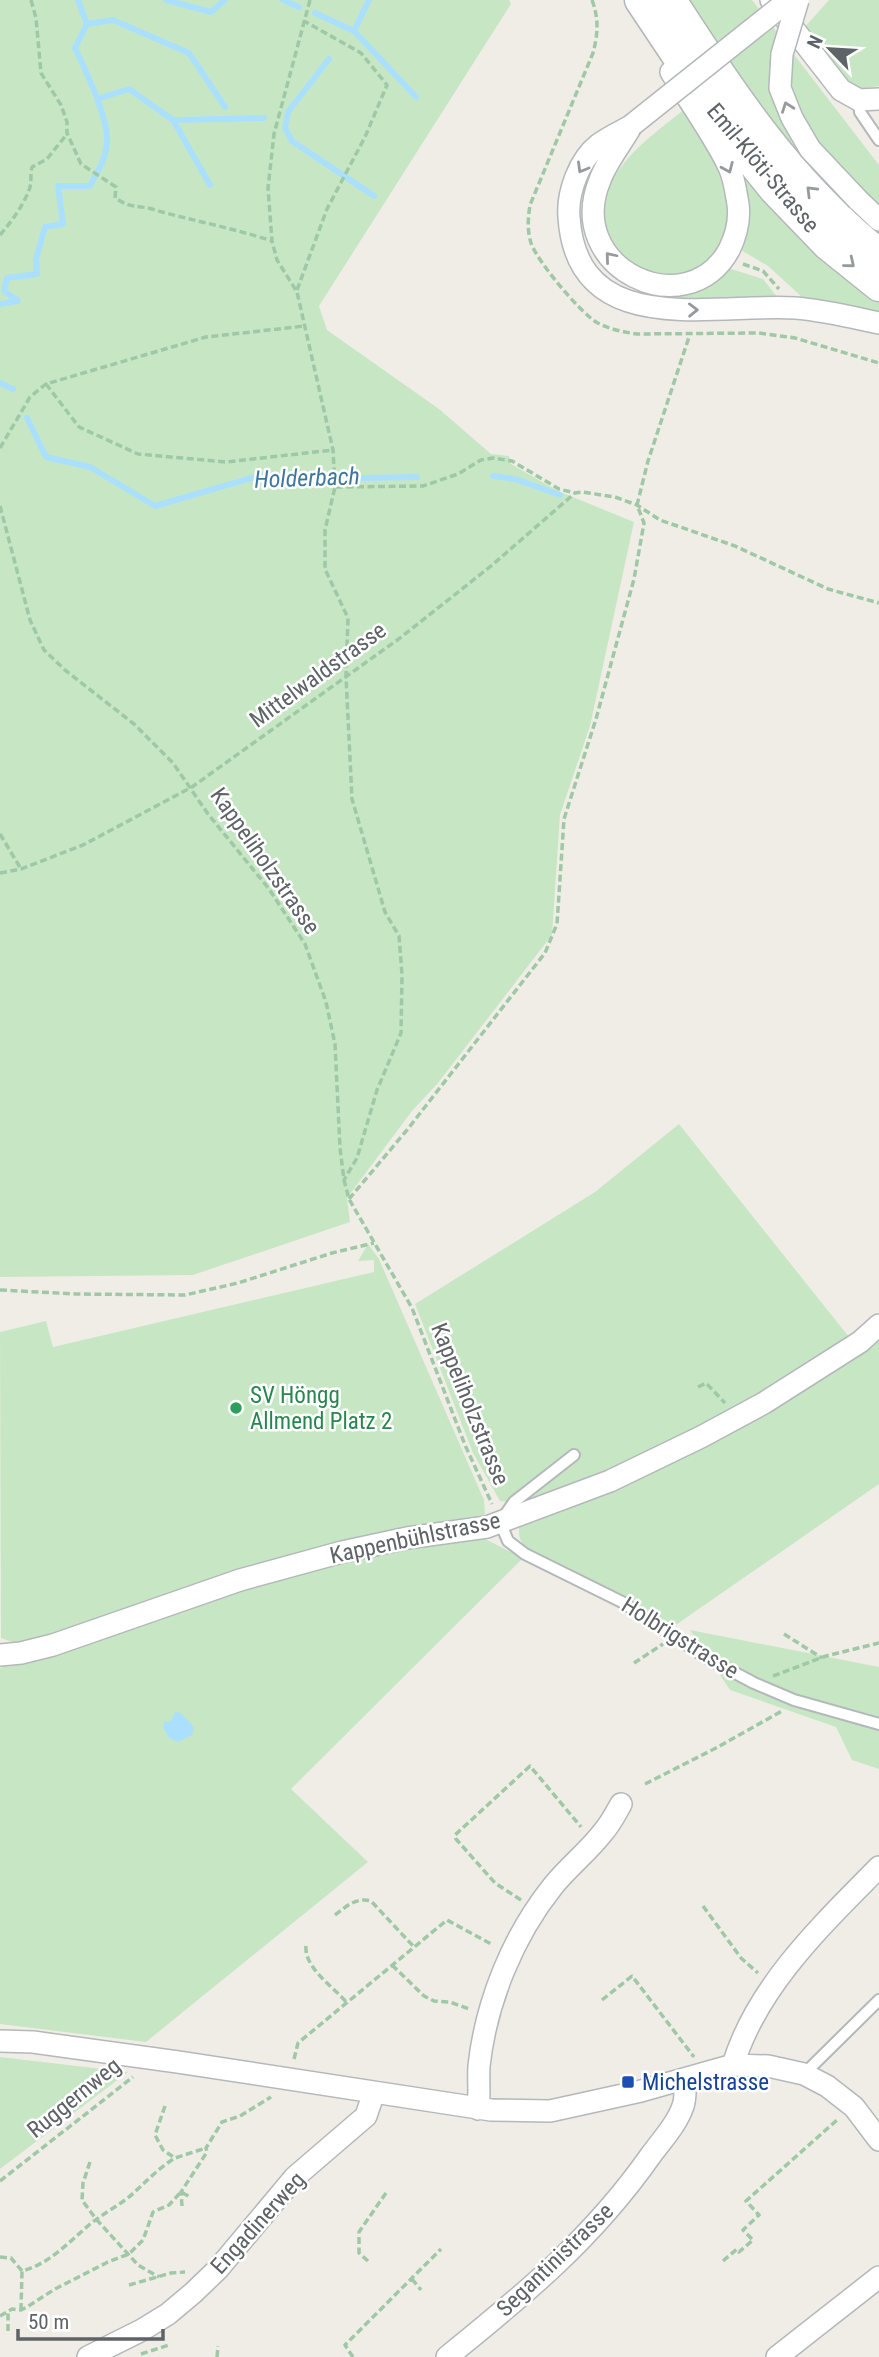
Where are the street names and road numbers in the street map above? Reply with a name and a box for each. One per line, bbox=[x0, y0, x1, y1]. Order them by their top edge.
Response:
street label: Emil-Klöti-Strasse bbox=[701, 98, 825, 238]
street label: Mittelwaldstrasse bbox=[245, 617, 391, 733]
street label: Kappeliholzstrasse bbox=[205, 783, 325, 939]
street label: Kappeliholzstrasse bbox=[425, 1319, 515, 1489]
street label: Kappenbühlstrasse bbox=[327, 1507, 503, 1569]
street label: Holbrigstrasse bbox=[617, 1591, 743, 1685]
street label: Ruggernweg bbox=[22, 2052, 126, 2144]
street label: Engadinerweg bbox=[205, 2166, 311, 2280]
street label: Segantinistrasse bbox=[491, 2198, 619, 2322]

